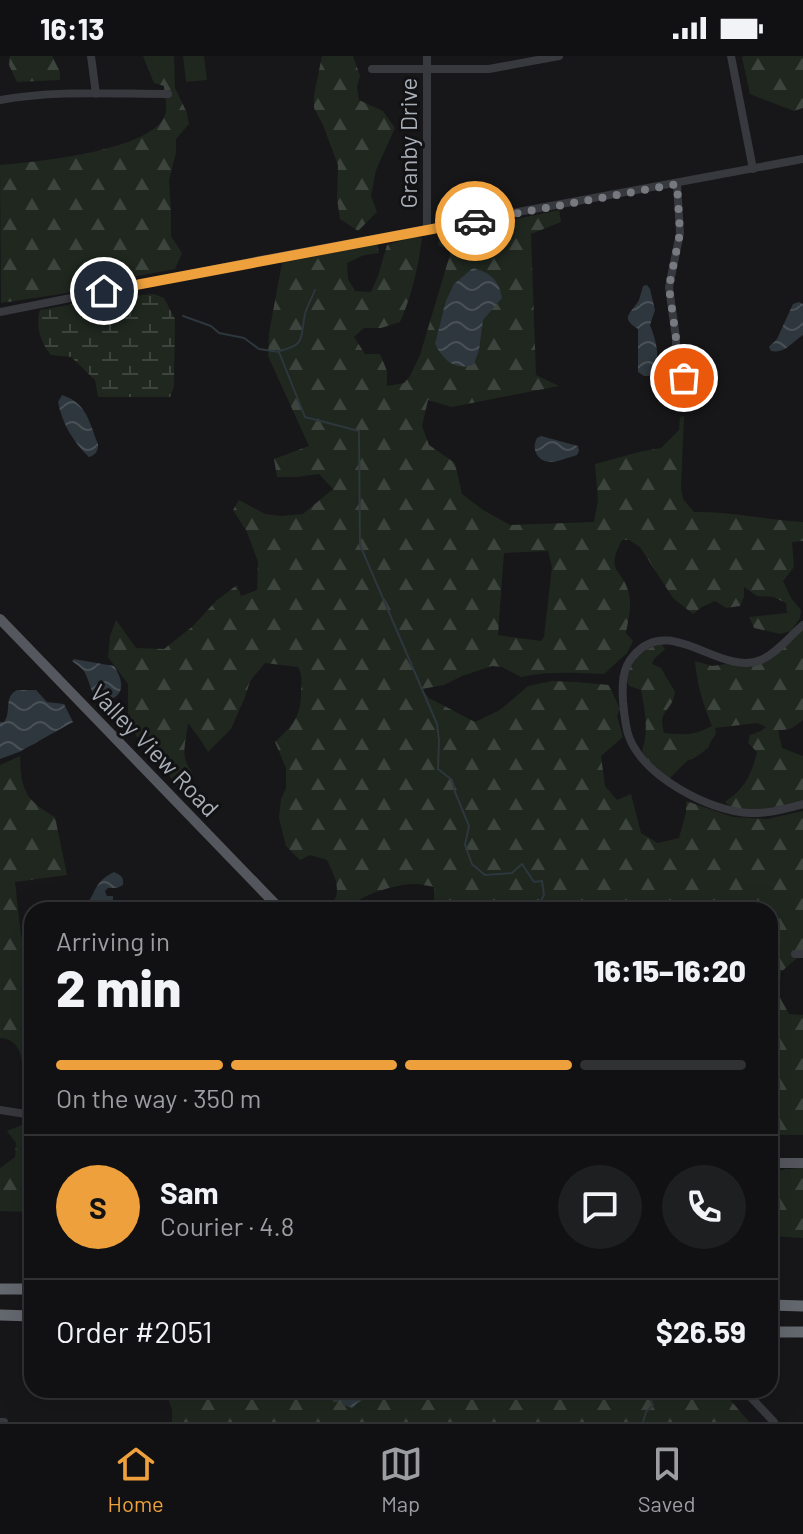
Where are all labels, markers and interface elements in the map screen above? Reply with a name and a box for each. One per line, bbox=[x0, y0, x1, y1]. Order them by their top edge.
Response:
text: 16:13 bbox=[40, 10, 104, 46]
street label: Granby Drive bbox=[393, 78, 422, 208]
courier bbox=[435, 181, 515, 261]
icon: car bbox=[453, 199, 497, 243]
pin bbox=[70, 257, 138, 325]
icon: home bbox=[82, 269, 126, 313]
pin bbox=[650, 344, 718, 412]
icon: bag bbox=[662, 356, 706, 400]
street label: Valley View Road bbox=[85, 678, 225, 822]
text: Arriving in bbox=[56, 925, 170, 956]
text: 16:15–16:20 bbox=[594, 952, 746, 988]
text: 2 min bbox=[56, 955, 181, 1017]
text: On the way · 350 m bbox=[56, 1082, 261, 1113]
button: chat bbox=[558, 1165, 642, 1249]
button: phone bbox=[662, 1165, 746, 1249]
text: Sam bbox=[160, 1174, 219, 1210]
text: S bbox=[89, 1189, 107, 1225]
text: Courier · 4.8 bbox=[160, 1210, 294, 1241]
text: Order #2051 bbox=[56, 1313, 213, 1349]
text: $26.59 bbox=[656, 1313, 746, 1349]
tab: Home bbox=[108, 1442, 164, 1516]
tab: Map bbox=[379, 1442, 423, 1516]
tab: Saved bbox=[638, 1442, 695, 1516]

